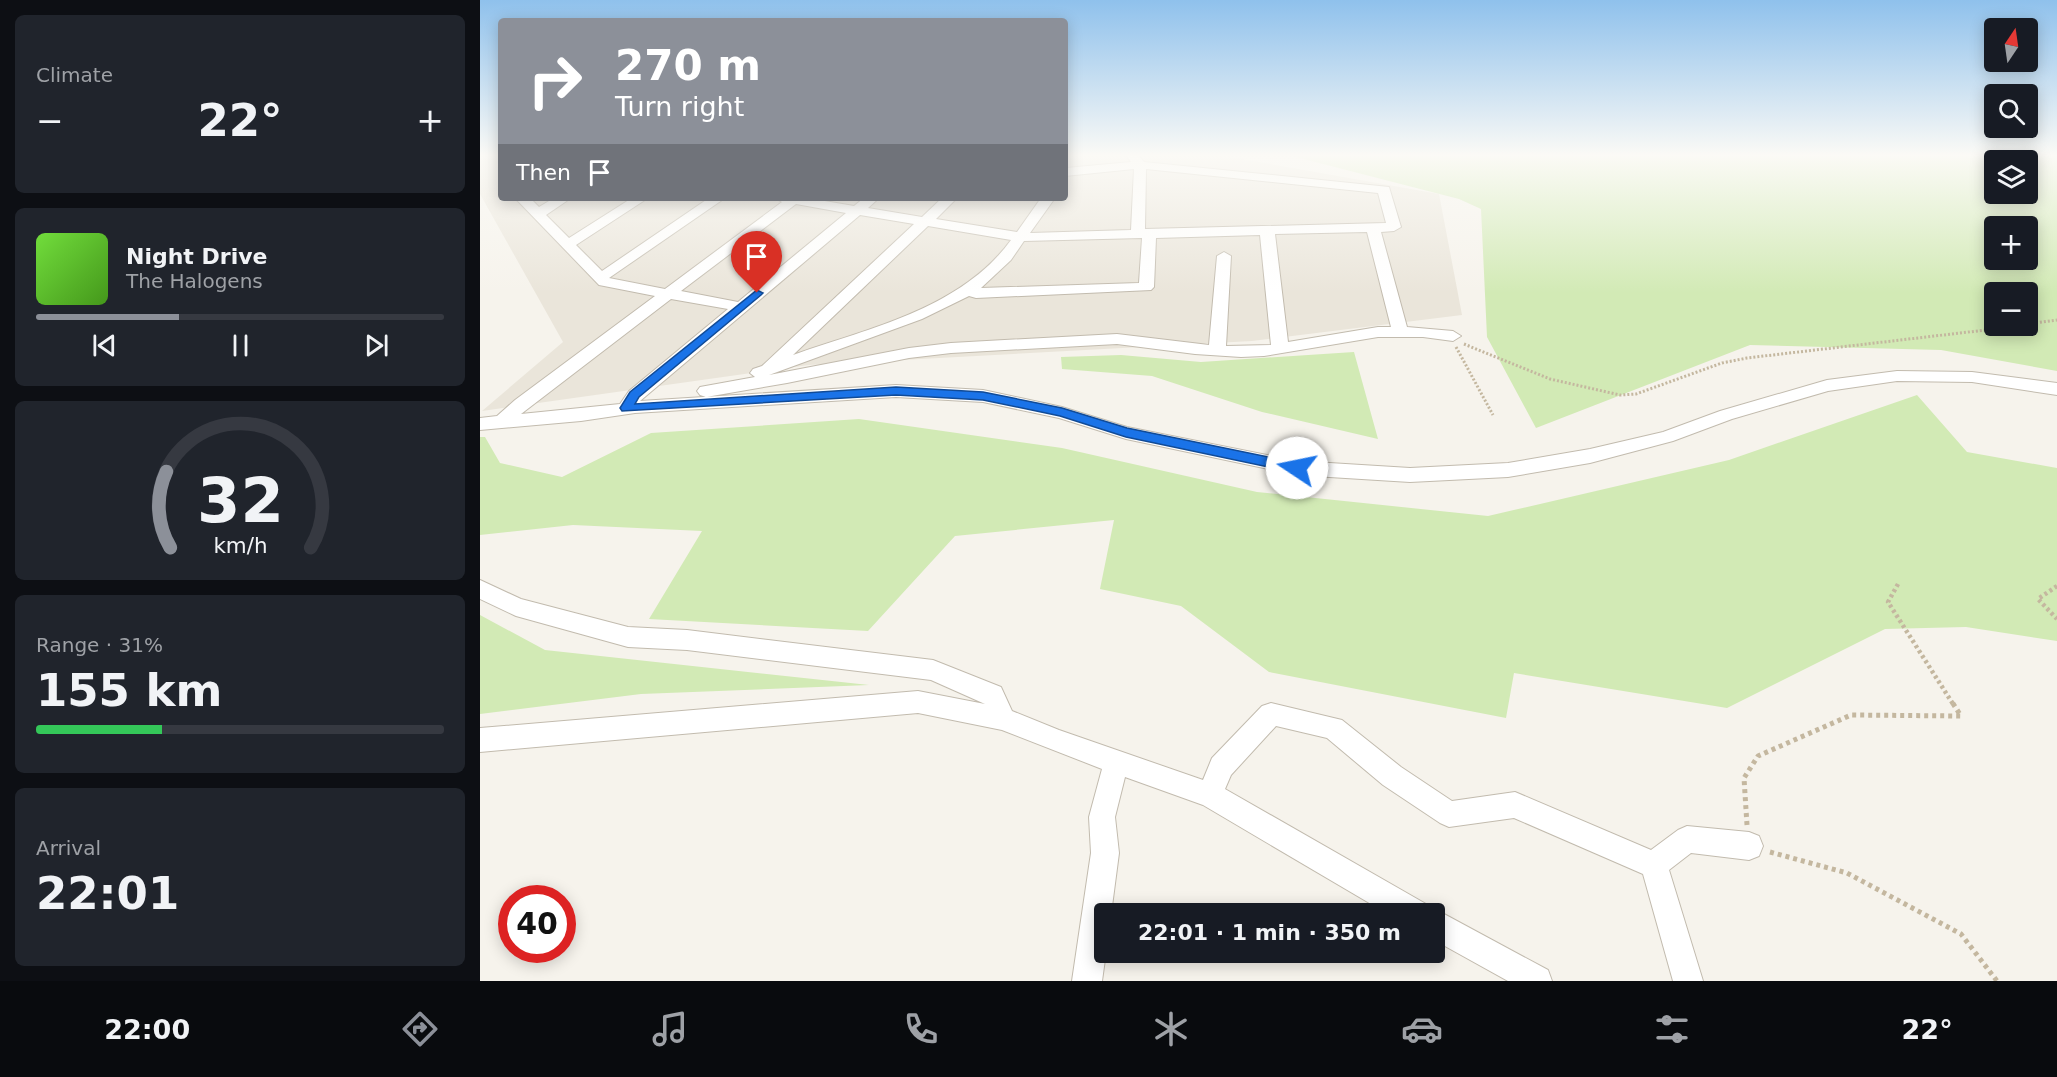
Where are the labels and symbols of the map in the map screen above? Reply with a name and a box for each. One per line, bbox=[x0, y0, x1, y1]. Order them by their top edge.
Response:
north arrow bbox=[1984, 18, 2038, 72]
pin bbox=[731, 231, 782, 293]
position arrow bbox=[1265, 436, 1329, 500]
speed limit sign: 40 bbox=[498, 885, 576, 963]

